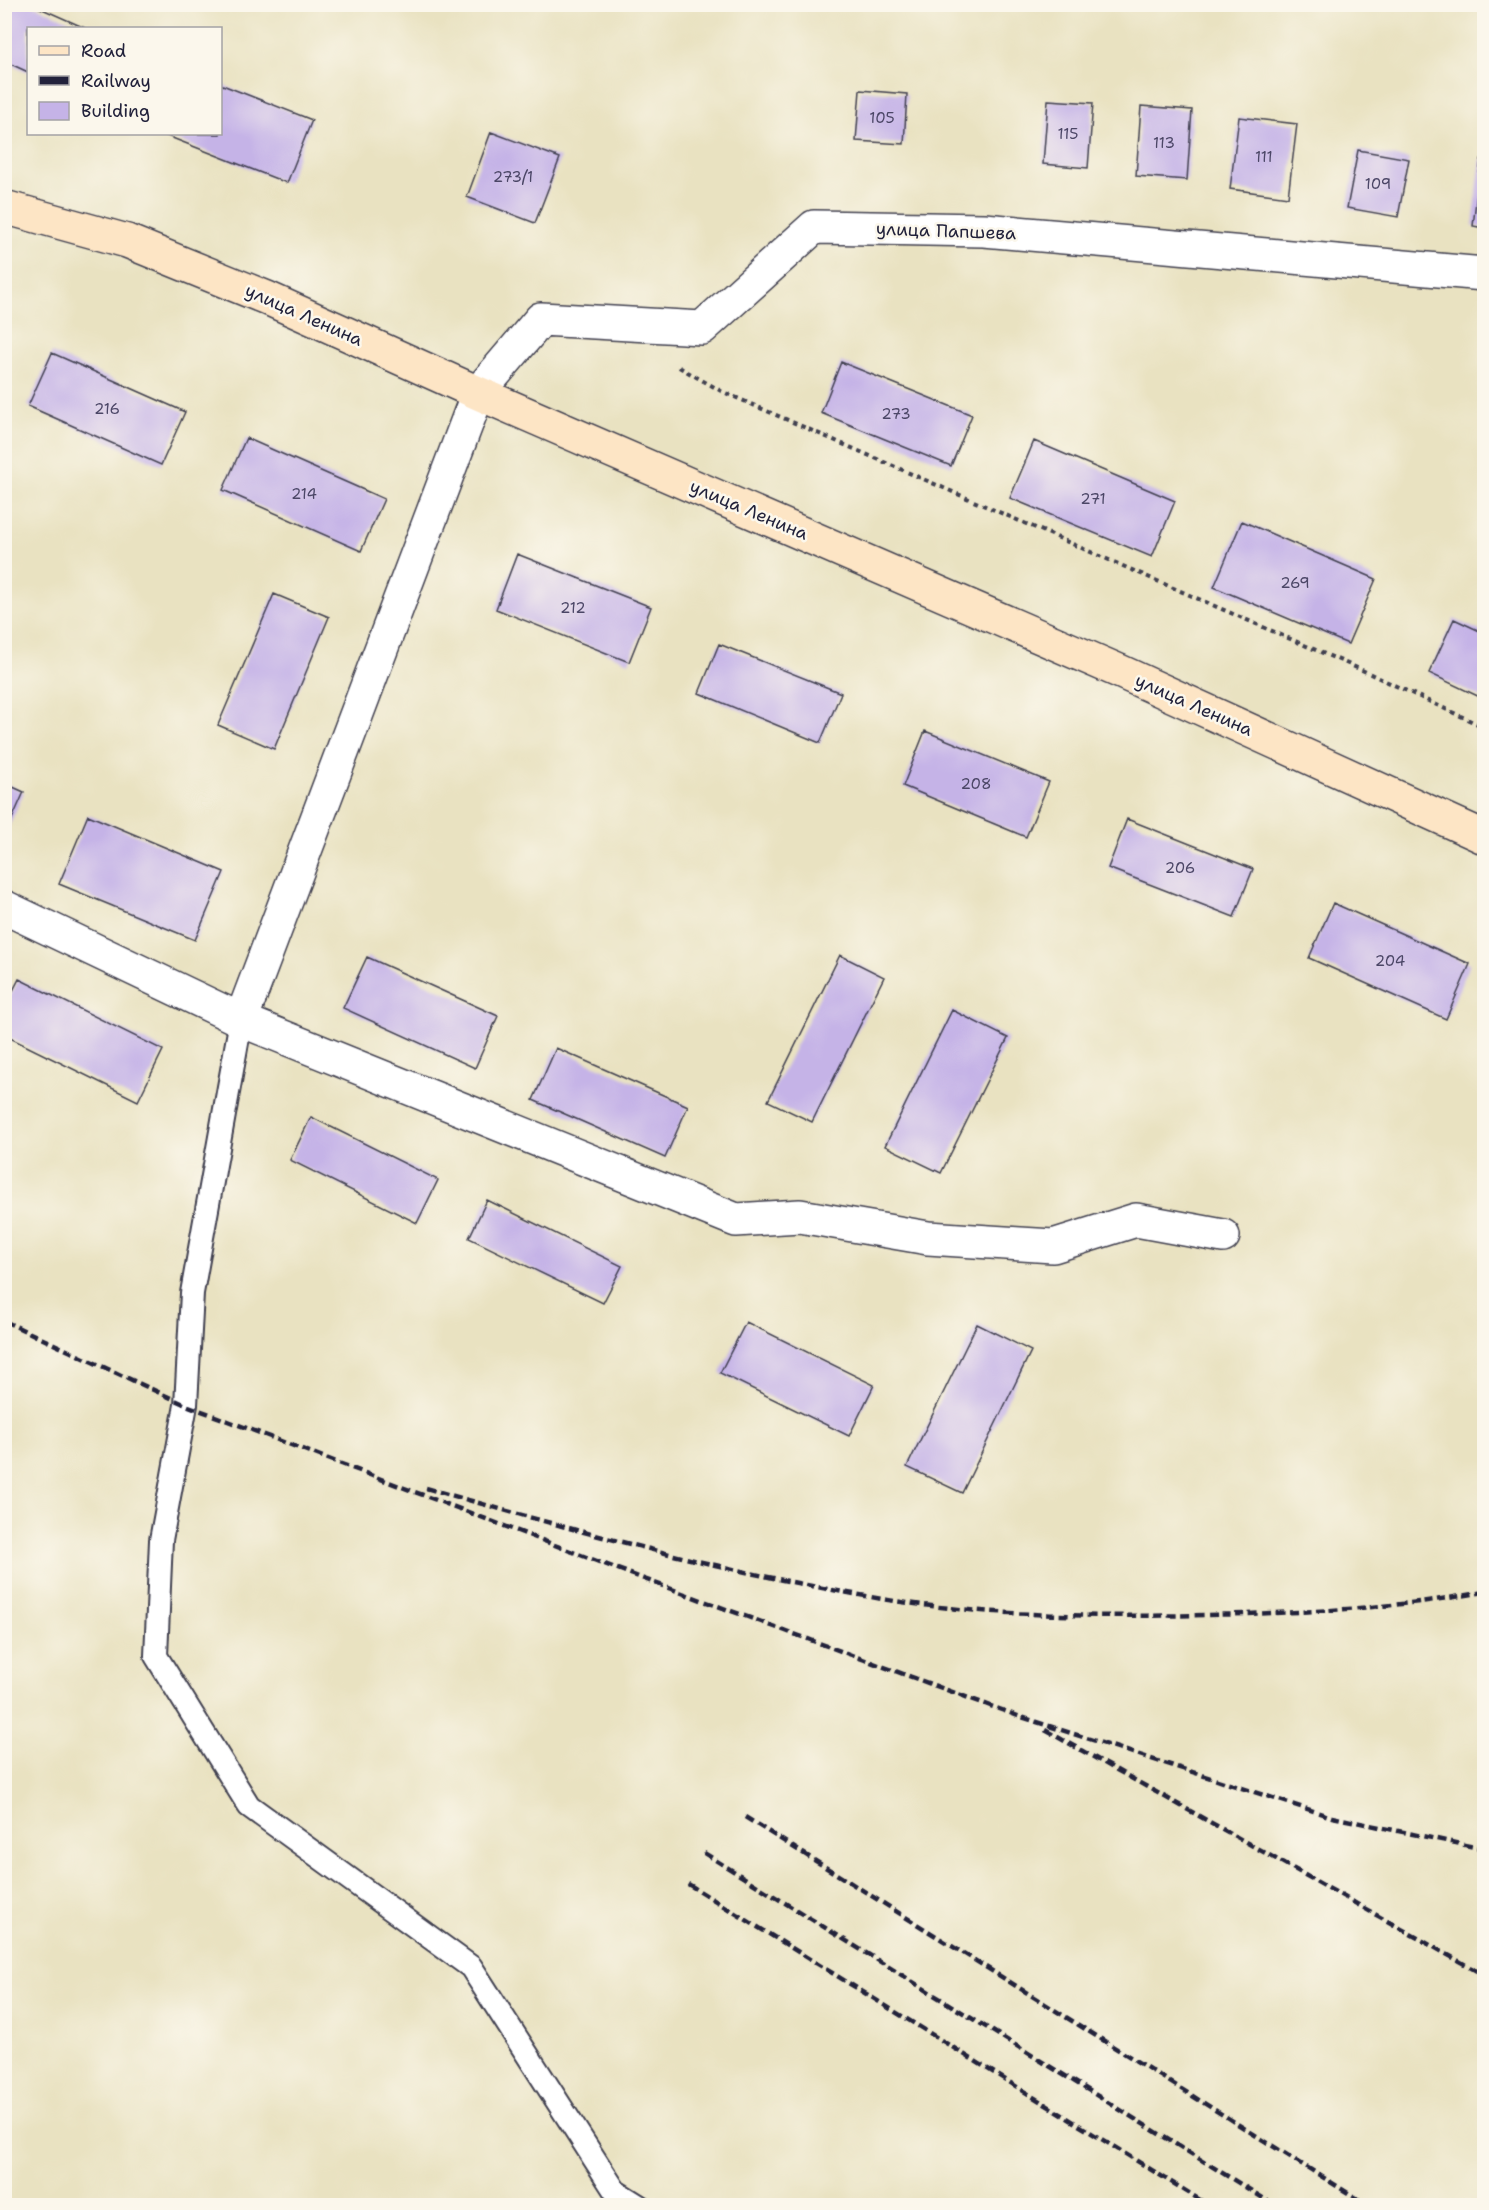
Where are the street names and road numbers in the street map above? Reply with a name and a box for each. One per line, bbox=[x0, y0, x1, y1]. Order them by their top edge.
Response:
street label: улица Папшева bbox=[875, 217, 1017, 245]
street label: улица Ленина bbox=[241, 278, 367, 352]
street label: улица Ленина bbox=[686, 474, 812, 546]
street label: улица Ленина bbox=[1131, 668, 1257, 742]

